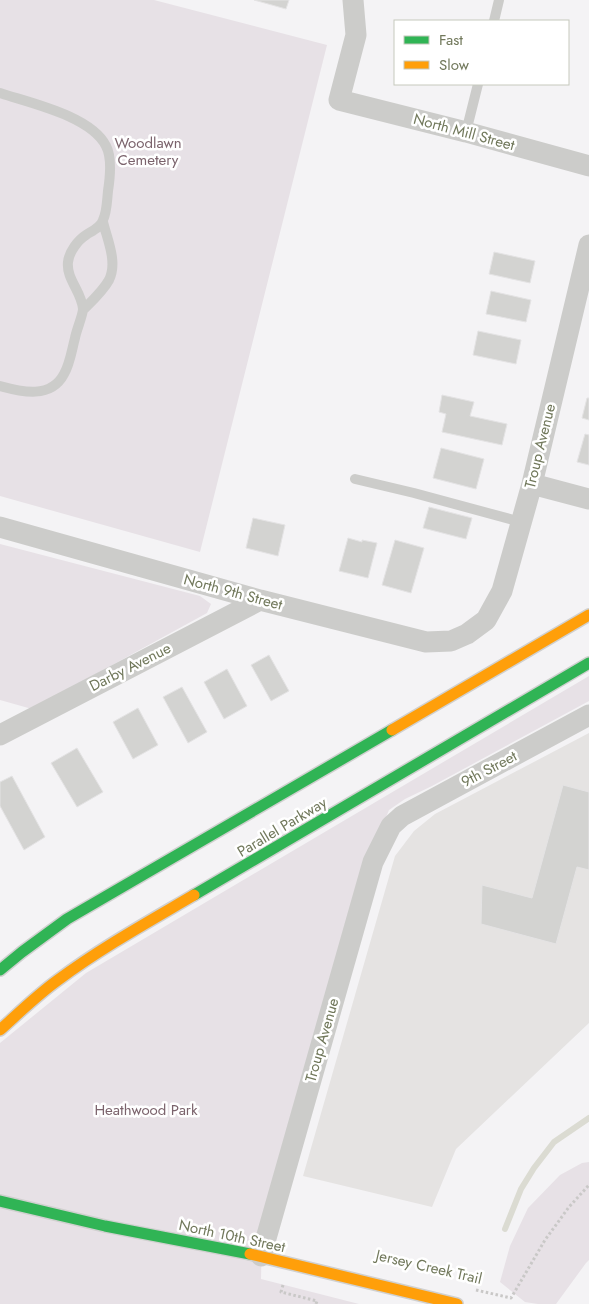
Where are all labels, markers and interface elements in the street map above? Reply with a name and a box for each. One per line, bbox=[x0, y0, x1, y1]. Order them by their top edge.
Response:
legend bbox=[394, 20, 569, 85]
text: Fast bbox=[439, 29, 463, 51]
text: Slow bbox=[439, 54, 470, 76]
street label: North Mill Street bbox=[411, 108, 518, 156]
park label: Woodlawn Cemetery bbox=[114, 132, 182, 171]
street label: Troup Avenue bbox=[519, 401, 561, 491]
street label: North 9th Street bbox=[181, 568, 285, 616]
street label: Darby Avenue bbox=[85, 637, 175, 697]
street label: 9th Street bbox=[457, 745, 521, 793]
street label: Parallel Parkway bbox=[233, 791, 331, 862]
street label: Troup Avenue bbox=[299, 995, 345, 1085]
park label: Heathwood Park bbox=[94, 1099, 198, 1121]
street label: North 10th Street bbox=[177, 1214, 288, 1258]
street label: Jersey Creek Trail bbox=[372, 1244, 484, 1290]

